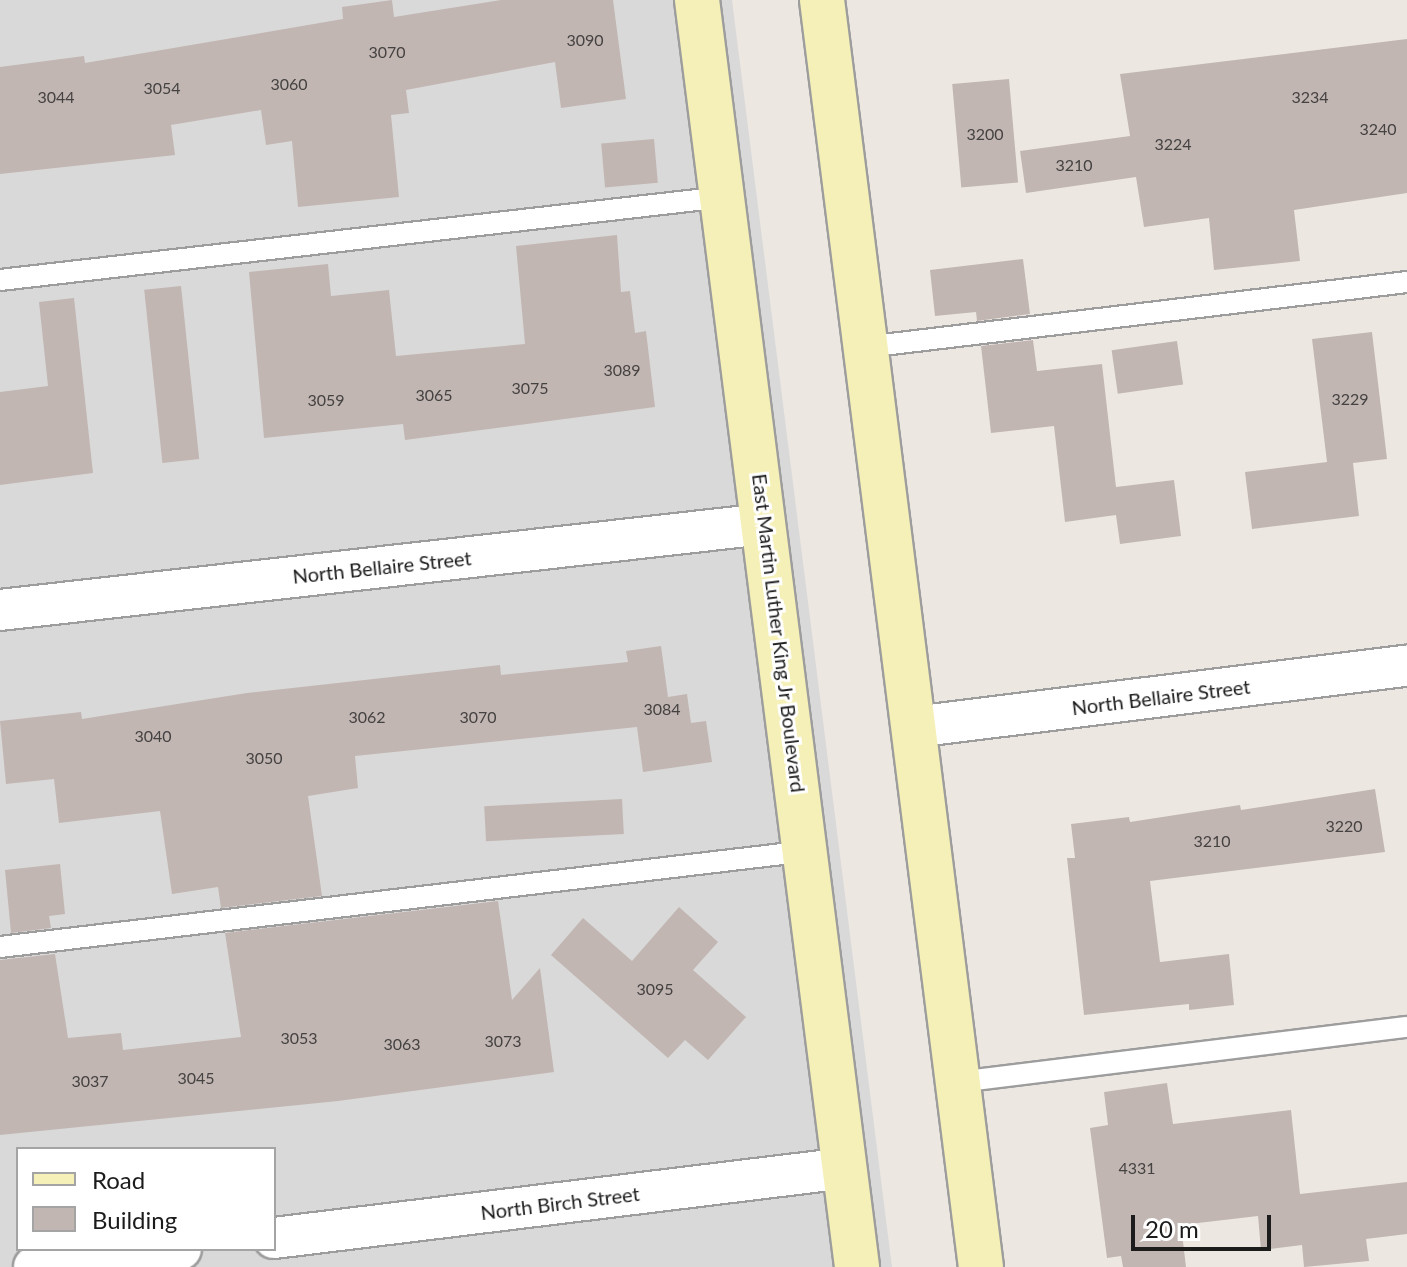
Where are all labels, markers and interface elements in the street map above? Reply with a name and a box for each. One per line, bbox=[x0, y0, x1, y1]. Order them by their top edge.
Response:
house number: 3090 bbox=[566, 30, 604, 50]
house number: 3070 bbox=[368, 42, 406, 62]
house number: 3060 bbox=[270, 74, 308, 94]
house number: 3054 bbox=[143, 78, 181, 98]
house number: 3044 bbox=[37, 87, 75, 107]
house number: 3234 bbox=[1291, 87, 1329, 107]
house number: 3240 bbox=[1359, 119, 1397, 139]
house number: 3200 bbox=[966, 124, 1004, 144]
house number: 3224 bbox=[1154, 134, 1192, 154]
house number: 3210 bbox=[1055, 155, 1093, 175]
house number: 3089 bbox=[603, 360, 641, 380]
house number: 3075 bbox=[511, 378, 549, 398]
house number: 3065 bbox=[415, 385, 453, 405]
house number: 3229 bbox=[1331, 389, 1369, 409]
house number: 3059 bbox=[307, 390, 345, 410]
street label: East Martin Luther King Jr Boulevard bbox=[747, 472, 811, 794]
street label: North Bellaire Street bbox=[291, 546, 473, 588]
street label: North Bellaire Street bbox=[1070, 674, 1252, 720]
house number: 3084 bbox=[643, 699, 681, 719]
house number: 3062 bbox=[348, 707, 386, 727]
house number: 3070 bbox=[459, 707, 497, 727]
house number: 3040 bbox=[134, 726, 172, 746]
house number: 3050 bbox=[245, 748, 283, 768]
house number: 3220 bbox=[1325, 816, 1363, 836]
house number: 3210 bbox=[1193, 831, 1231, 851]
house number: 3095 bbox=[636, 979, 674, 999]
house number: 3053 bbox=[280, 1028, 318, 1048]
house number: 3073 bbox=[484, 1031, 522, 1051]
house number: 3063 bbox=[383, 1034, 421, 1054]
house number: 3045 bbox=[177, 1068, 215, 1088]
house number: 3037 bbox=[71, 1071, 109, 1091]
legend bbox=[16, 1147, 276, 1251]
house number: 4331 bbox=[1118, 1158, 1156, 1178]
text: Road bbox=[92, 1165, 145, 1194]
street label: North Birch Street bbox=[479, 1181, 641, 1225]
scale bar bbox=[1135, 1199, 1275, 1249]
text: Building bbox=[92, 1205, 177, 1234]
text: 20 m bbox=[1145, 1214, 1199, 1243]

